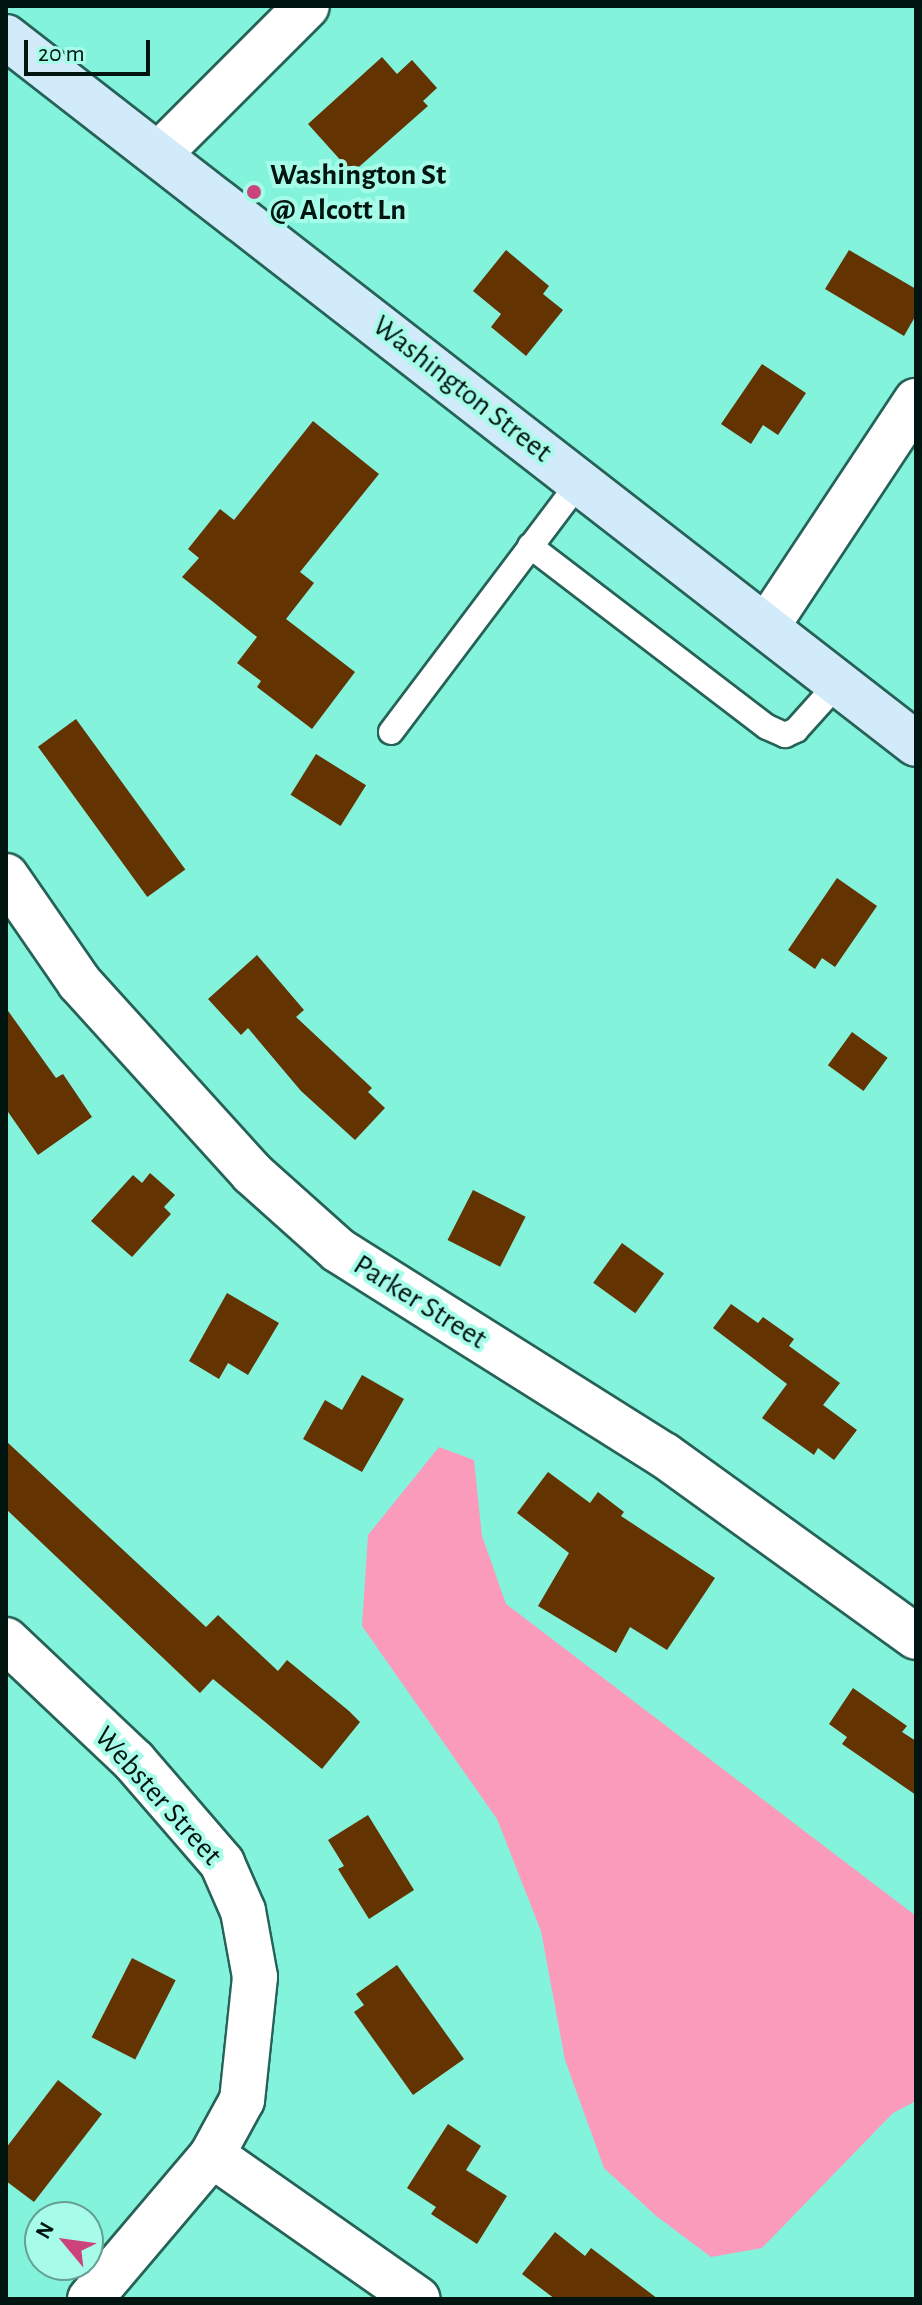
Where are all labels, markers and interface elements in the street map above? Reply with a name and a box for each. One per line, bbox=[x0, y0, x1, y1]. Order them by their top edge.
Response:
scale bar bbox=[28, 24, 154, 74]
text: 20 m bbox=[38, 42, 85, 66]
place label: Washington St @ Alcott Ln bbox=[270, 157, 446, 228]
marker: Washington St @ Alcott Ln bbox=[245, 183, 263, 201]
street label: Washington Street bbox=[365, 308, 559, 470]
street label: Parker Street bbox=[347, 1247, 493, 1357]
street label: Webster Street bbox=[86, 1719, 230, 1873]
north arrow bbox=[24, 2201, 104, 2281]
text: N bbox=[31, 2218, 58, 2242]

